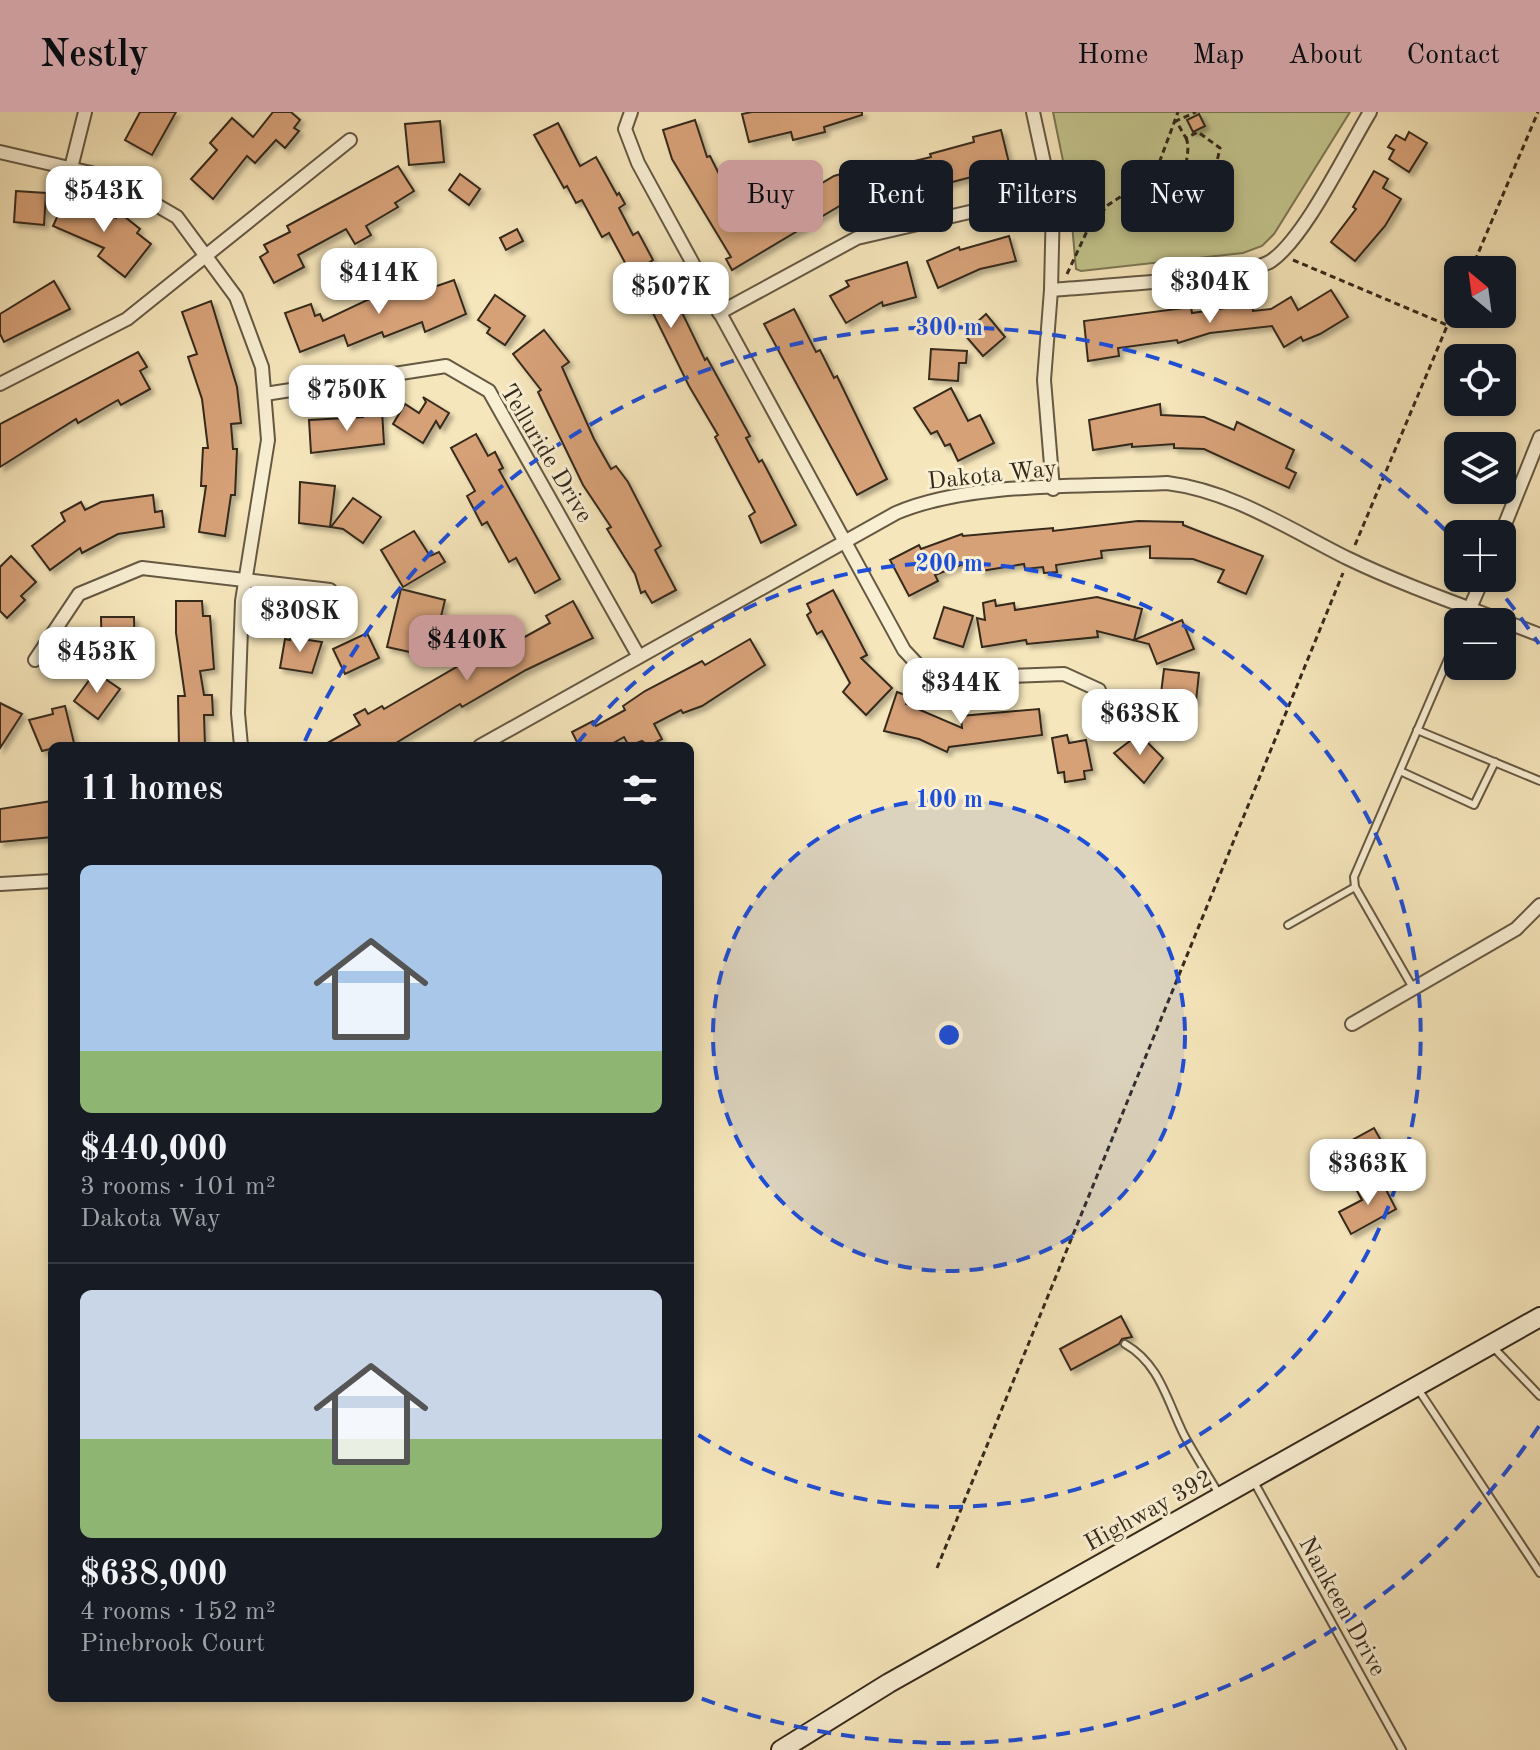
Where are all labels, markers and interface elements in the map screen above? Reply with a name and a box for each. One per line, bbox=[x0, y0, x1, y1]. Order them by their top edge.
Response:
text: Nestly bbox=[40, 37, 149, 75]
text: Home bbox=[1077, 42, 1148, 70]
text: Map bbox=[1192, 42, 1244, 70]
text: About bbox=[1288, 42, 1363, 70]
text: Contact bbox=[1407, 42, 1500, 70]
chip: Buy bbox=[718, 160, 823, 232]
chip: Rent bbox=[839, 160, 953, 232]
chip: Filters bbox=[969, 160, 1105, 232]
chip: New bbox=[1121, 160, 1234, 232]
pin: $543K bbox=[48, 166, 160, 234]
text: $543K bbox=[64, 179, 144, 205]
pin: $414K bbox=[323, 248, 435, 316]
north arrow bbox=[1444, 256, 1516, 328]
map controls bbox=[1444, 256, 1516, 680]
pin: $304K bbox=[1154, 257, 1266, 325]
text: $414K bbox=[339, 261, 419, 287]
pin: $507K bbox=[615, 262, 727, 330]
text: $304K bbox=[1170, 270, 1250, 296]
text: $507K bbox=[631, 275, 711, 301]
text: 300 m bbox=[915, 317, 983, 341]
button: locate bbox=[1444, 344, 1516, 416]
pin: $750K bbox=[291, 365, 403, 433]
text: $750K bbox=[307, 378, 387, 404]
street label: Telluride Drive bbox=[495, 381, 596, 527]
button: layers bbox=[1444, 432, 1516, 504]
street label: Dakota Way bbox=[926, 457, 1058, 495]
button: + bbox=[1444, 520, 1516, 592]
text: 200 m bbox=[915, 553, 983, 577]
pin: $308K bbox=[244, 586, 356, 654]
text: $308K bbox=[260, 599, 340, 625]
button: − bbox=[1444, 608, 1516, 680]
pin: $440K bbox=[411, 615, 523, 683]
pin: $453K bbox=[41, 627, 153, 695]
text: $440K bbox=[427, 628, 507, 654]
text: $453K bbox=[57, 640, 137, 666]
pin: $344K bbox=[905, 658, 1017, 726]
text: $344K bbox=[921, 671, 1001, 697]
pin: $638K bbox=[1084, 689, 1196, 757]
text: $638K bbox=[1100, 702, 1180, 728]
icon: filters bbox=[618, 768, 662, 812]
text: 11 homes bbox=[80, 773, 223, 807]
text: 100 m bbox=[915, 789, 983, 813]
icon: home bbox=[299, 917, 443, 1061]
centre of rings bbox=[935, 1021, 963, 1049]
text: $440,000 bbox=[80, 1133, 228, 1167]
pin: $363K bbox=[1312, 1139, 1424, 1207]
text: $363K bbox=[1328, 1152, 1408, 1178]
text: 3 rooms · 101 m² bbox=[80, 1174, 276, 1200]
text: Dakota Way bbox=[80, 1206, 221, 1232]
icon: home bbox=[299, 1342, 443, 1486]
street label: Highway 392 bbox=[1081, 1467, 1217, 1557]
street label: Nankeen Drive bbox=[1293, 1533, 1389, 1681]
text: $638,000 bbox=[80, 1558, 228, 1592]
text: 4 rooms · 152 m² bbox=[80, 1599, 276, 1625]
text: Pinebrook Court bbox=[80, 1631, 265, 1657]

